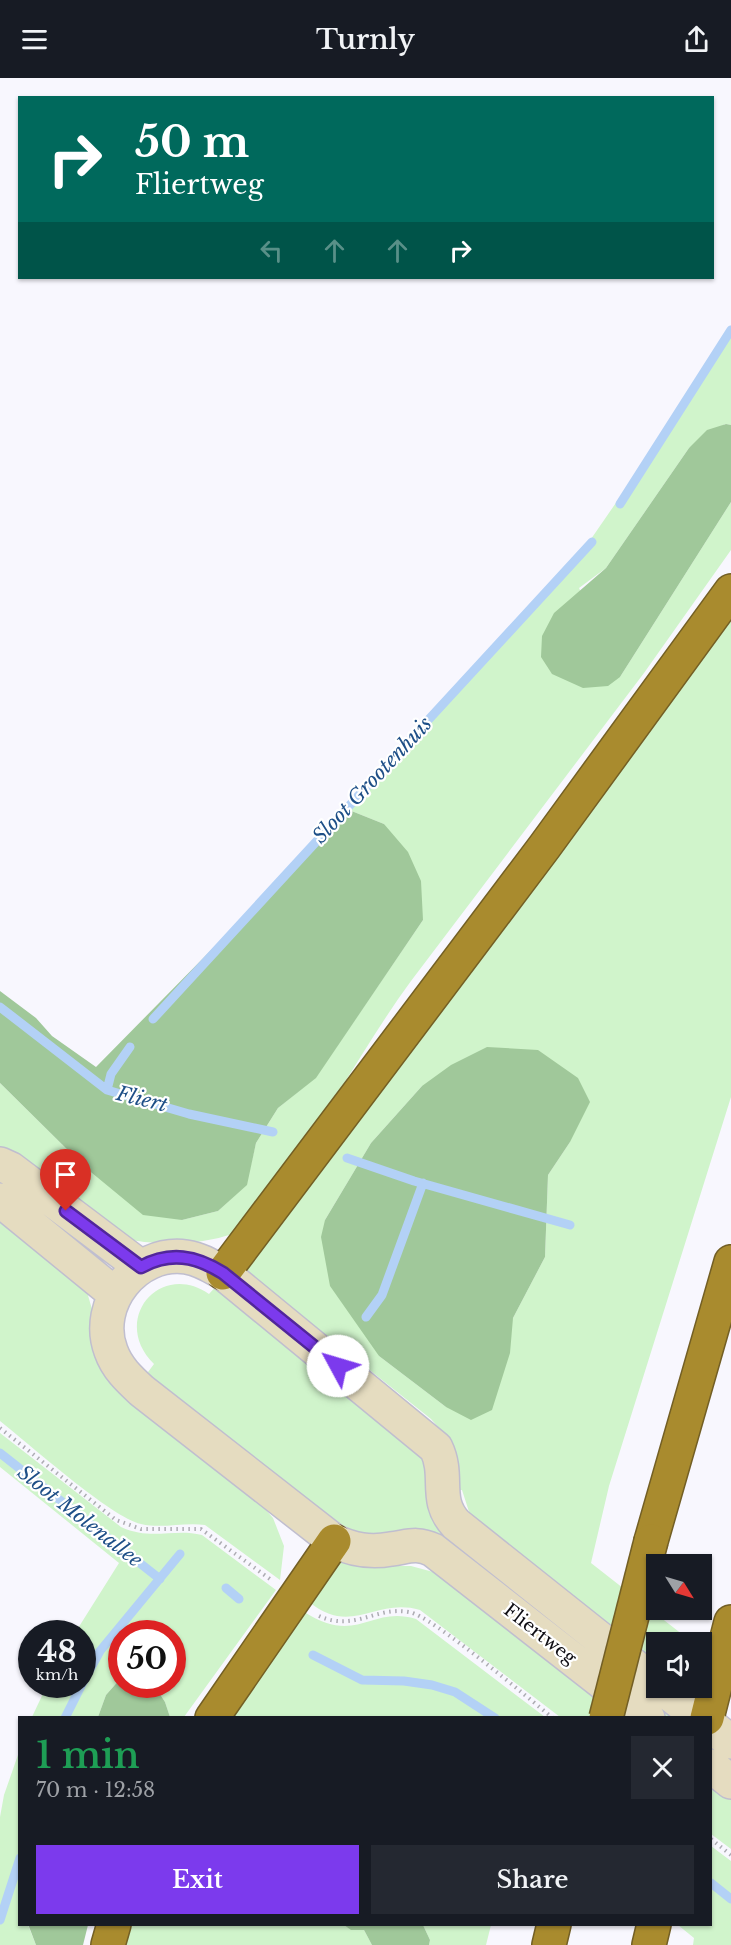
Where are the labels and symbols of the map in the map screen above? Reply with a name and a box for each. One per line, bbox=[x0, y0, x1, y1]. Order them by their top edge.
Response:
water label: Sloot Grootenhuis bbox=[307, 712, 437, 848]
water label: Fliert bbox=[113, 1081, 171, 1117]
pin bbox=[40, 1149, 91, 1211]
position arrow bbox=[306, 1334, 370, 1398]
water label: Sloot Molenallee bbox=[13, 1460, 147, 1572]
north arrow bbox=[646, 1554, 712, 1620]
street label: Fliertweg bbox=[499, 1599, 581, 1669]
speed limit sign: 50 bbox=[108, 1620, 186, 1698]

